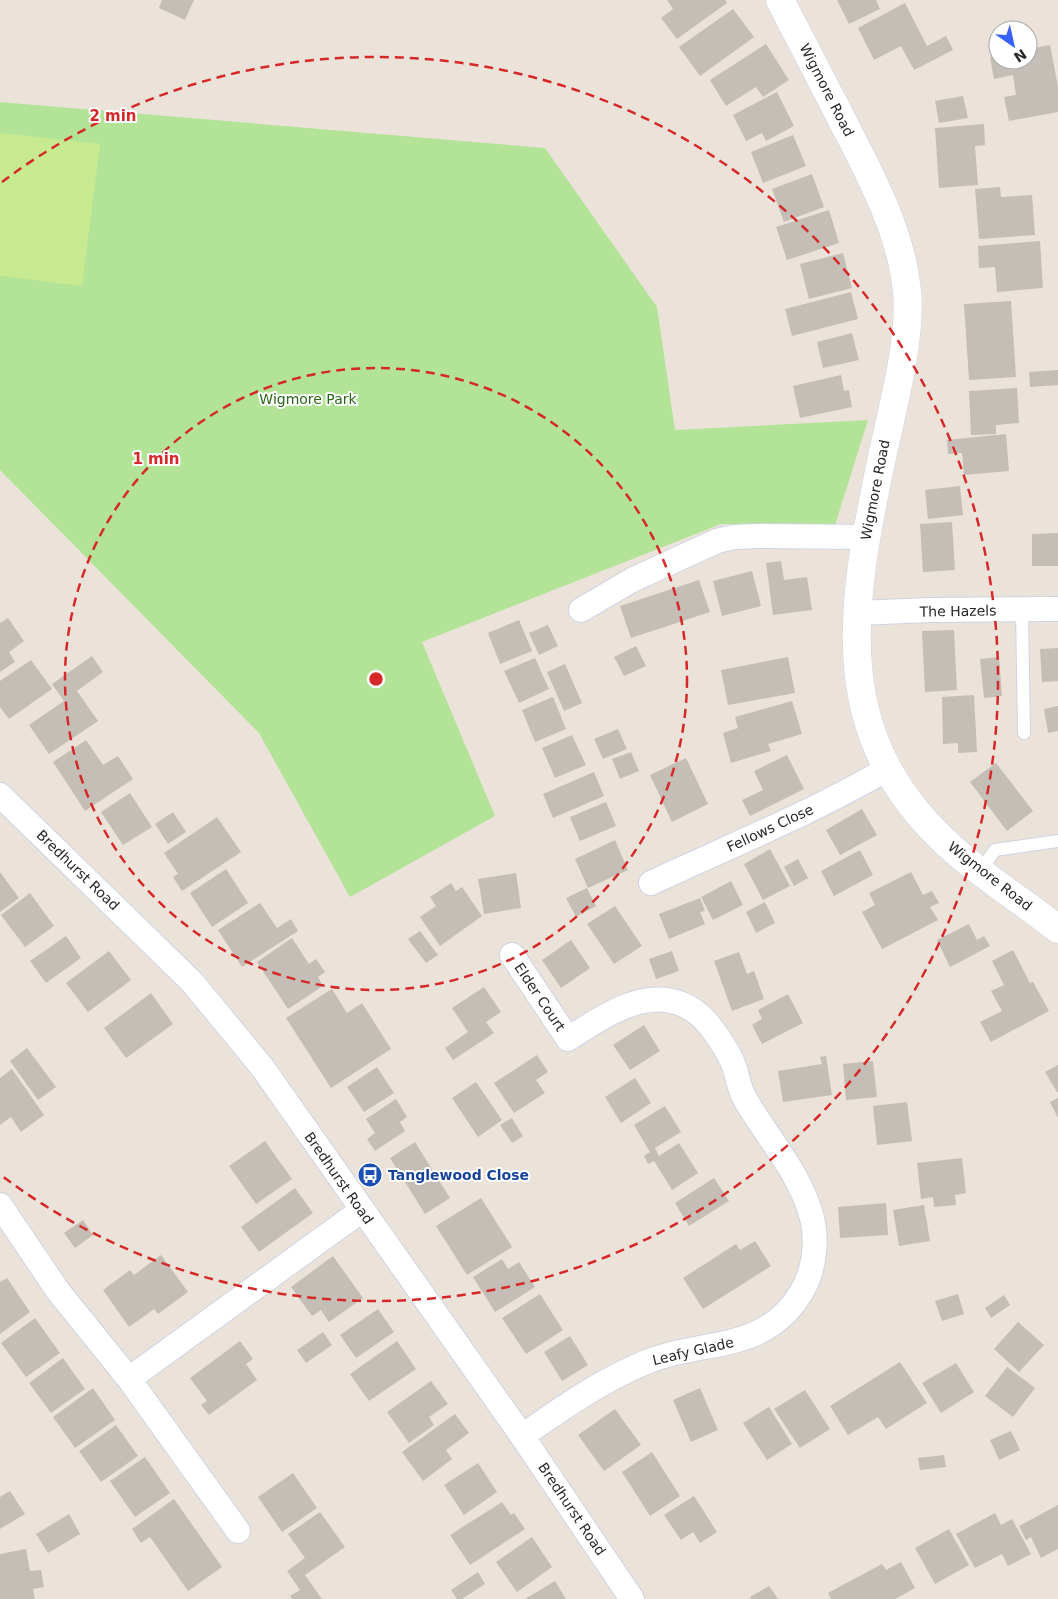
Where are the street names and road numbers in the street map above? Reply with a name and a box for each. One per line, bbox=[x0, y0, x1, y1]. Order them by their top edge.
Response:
street label: Wigmore Road bbox=[797, 41, 857, 139]
street label: Wigmore Road bbox=[857, 438, 893, 542]
street label: The Hazels bbox=[918, 602, 997, 620]
street label: Fellows Close bbox=[724, 801, 816, 855]
street label: Bredhurst Road bbox=[33, 827, 123, 913]
street label: Wigmore Road bbox=[945, 838, 1035, 914]
street label: Elder Court bbox=[511, 960, 569, 1035]
street label: Bredhurst Road bbox=[301, 1129, 377, 1227]
street label: Leafy Glade bbox=[651, 1334, 735, 1368]
street label: Bredhurst Road bbox=[535, 1460, 609, 1558]

